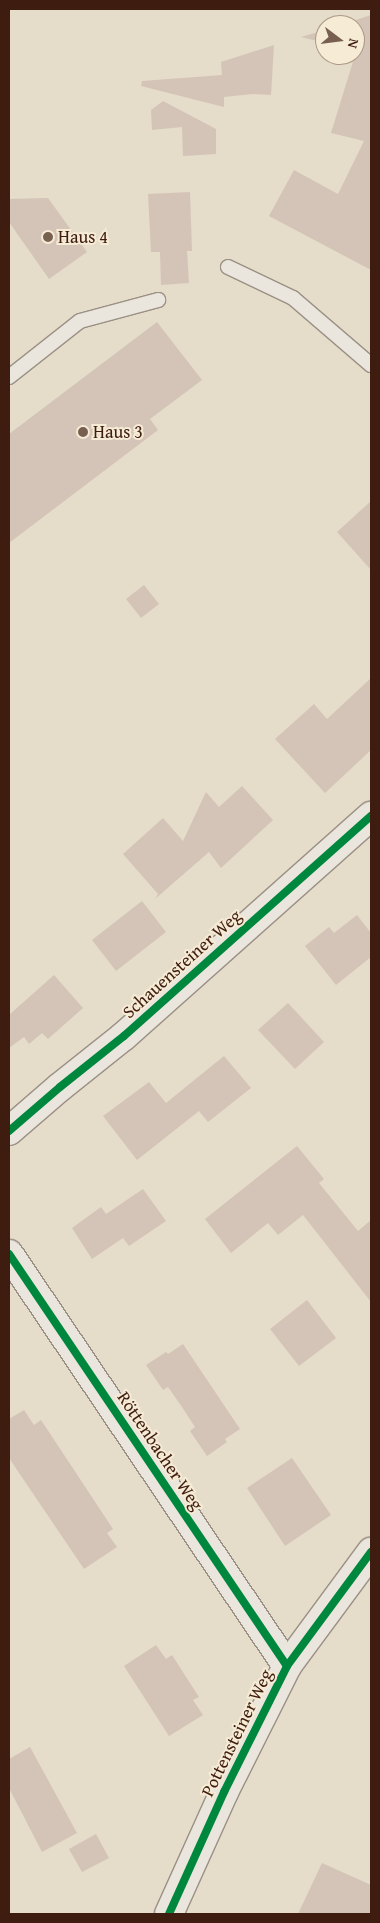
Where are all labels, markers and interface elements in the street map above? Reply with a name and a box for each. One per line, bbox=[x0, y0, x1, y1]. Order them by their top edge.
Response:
north arrow bbox=[315, 15, 365, 65]
text: N bbox=[343, 37, 364, 51]
place label: Haus 4 bbox=[58, 226, 108, 248]
marker: Haus 4 bbox=[42, 231, 54, 243]
place label: Haus 3 bbox=[93, 421, 143, 443]
marker: Haus 3 bbox=[77, 426, 89, 438]
street label: Schauensteiner Weg bbox=[118, 905, 246, 1023]
street label: Röttenbacher Weg bbox=[112, 1388, 208, 1514]
street label: Pottensteiner Weg bbox=[197, 1666, 277, 1800]

